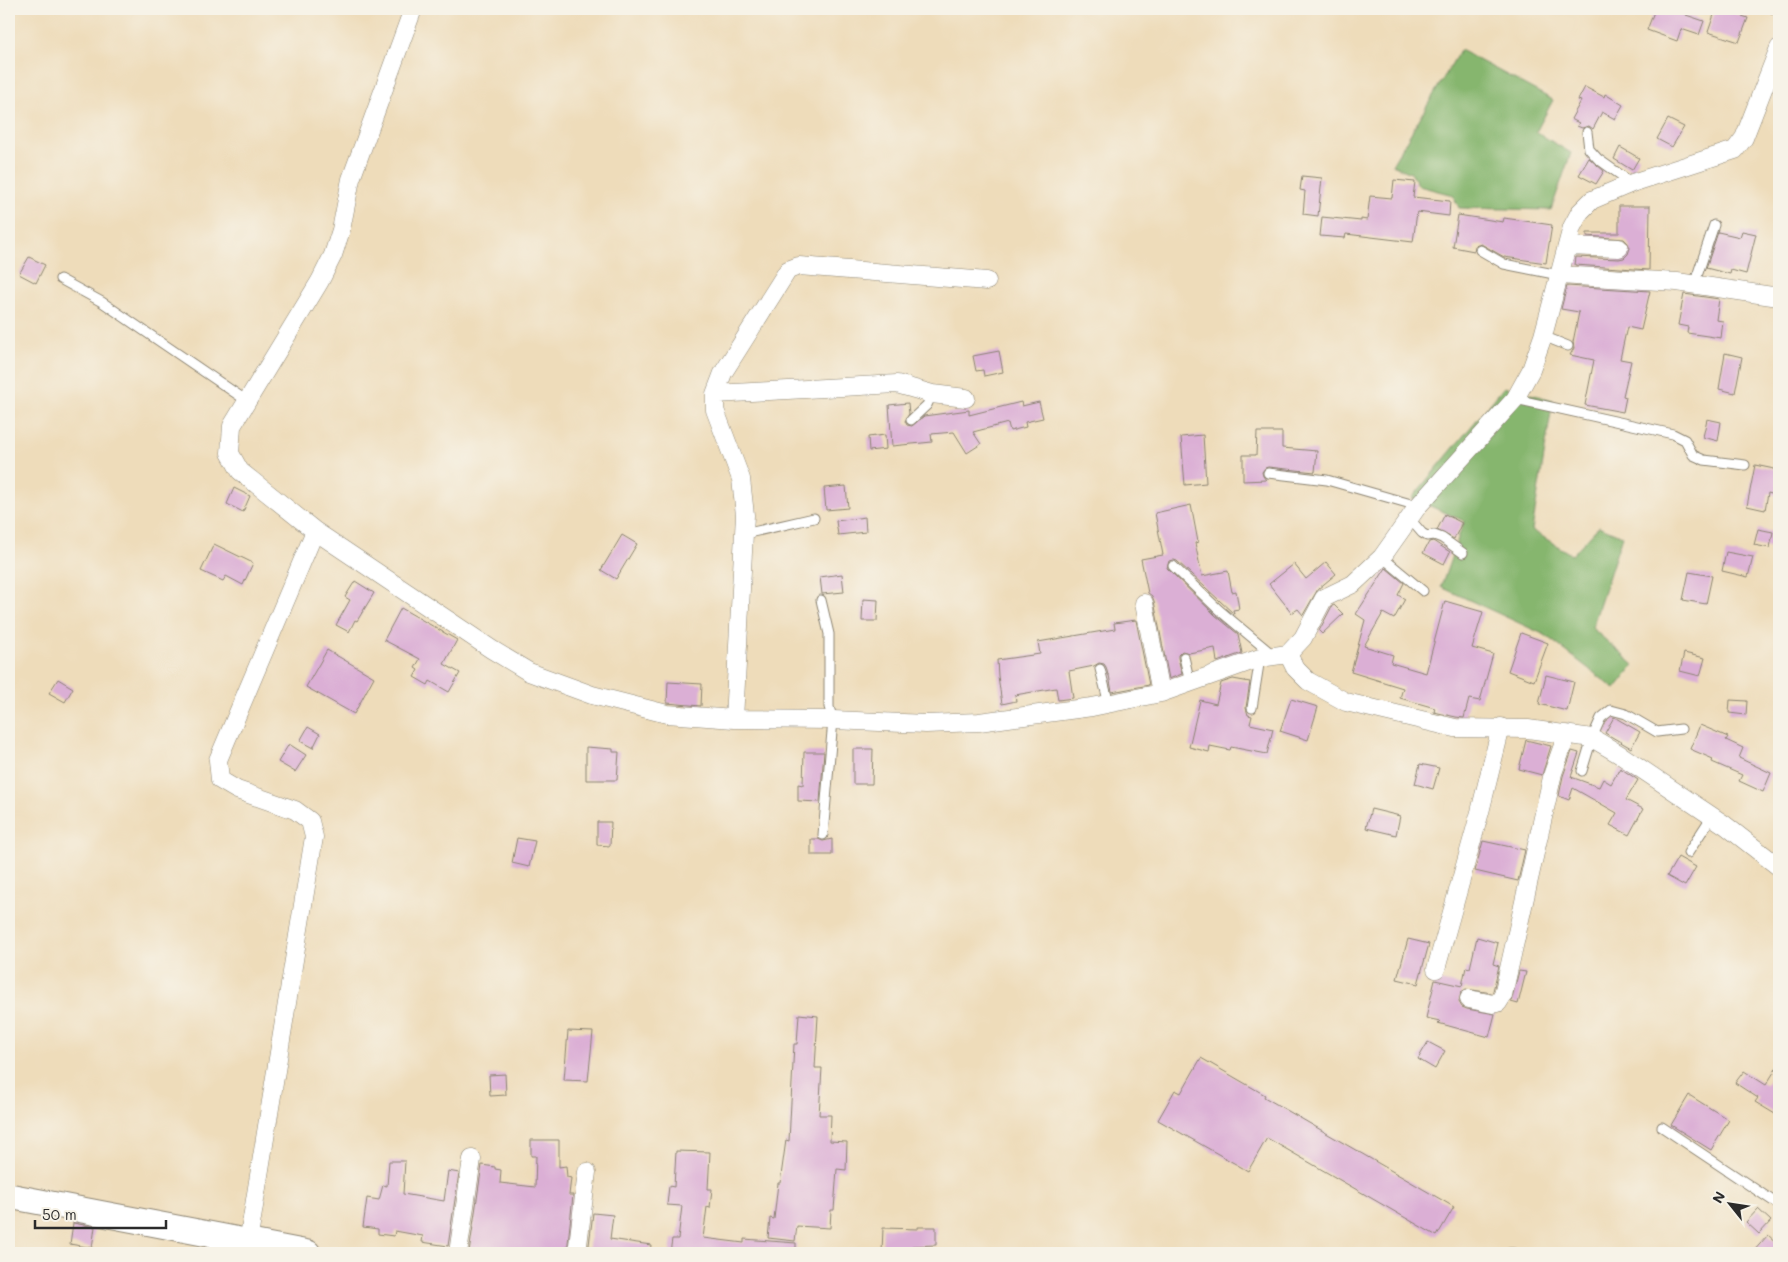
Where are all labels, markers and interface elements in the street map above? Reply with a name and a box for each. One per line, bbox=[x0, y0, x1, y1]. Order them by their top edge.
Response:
north arrow bbox=[1706, 1180, 1756, 1230]
text: N bbox=[1707, 1188, 1729, 1207]
scale bar bbox=[35, 1197, 166, 1229]
text: 50 m bbox=[42, 1204, 77, 1224]

